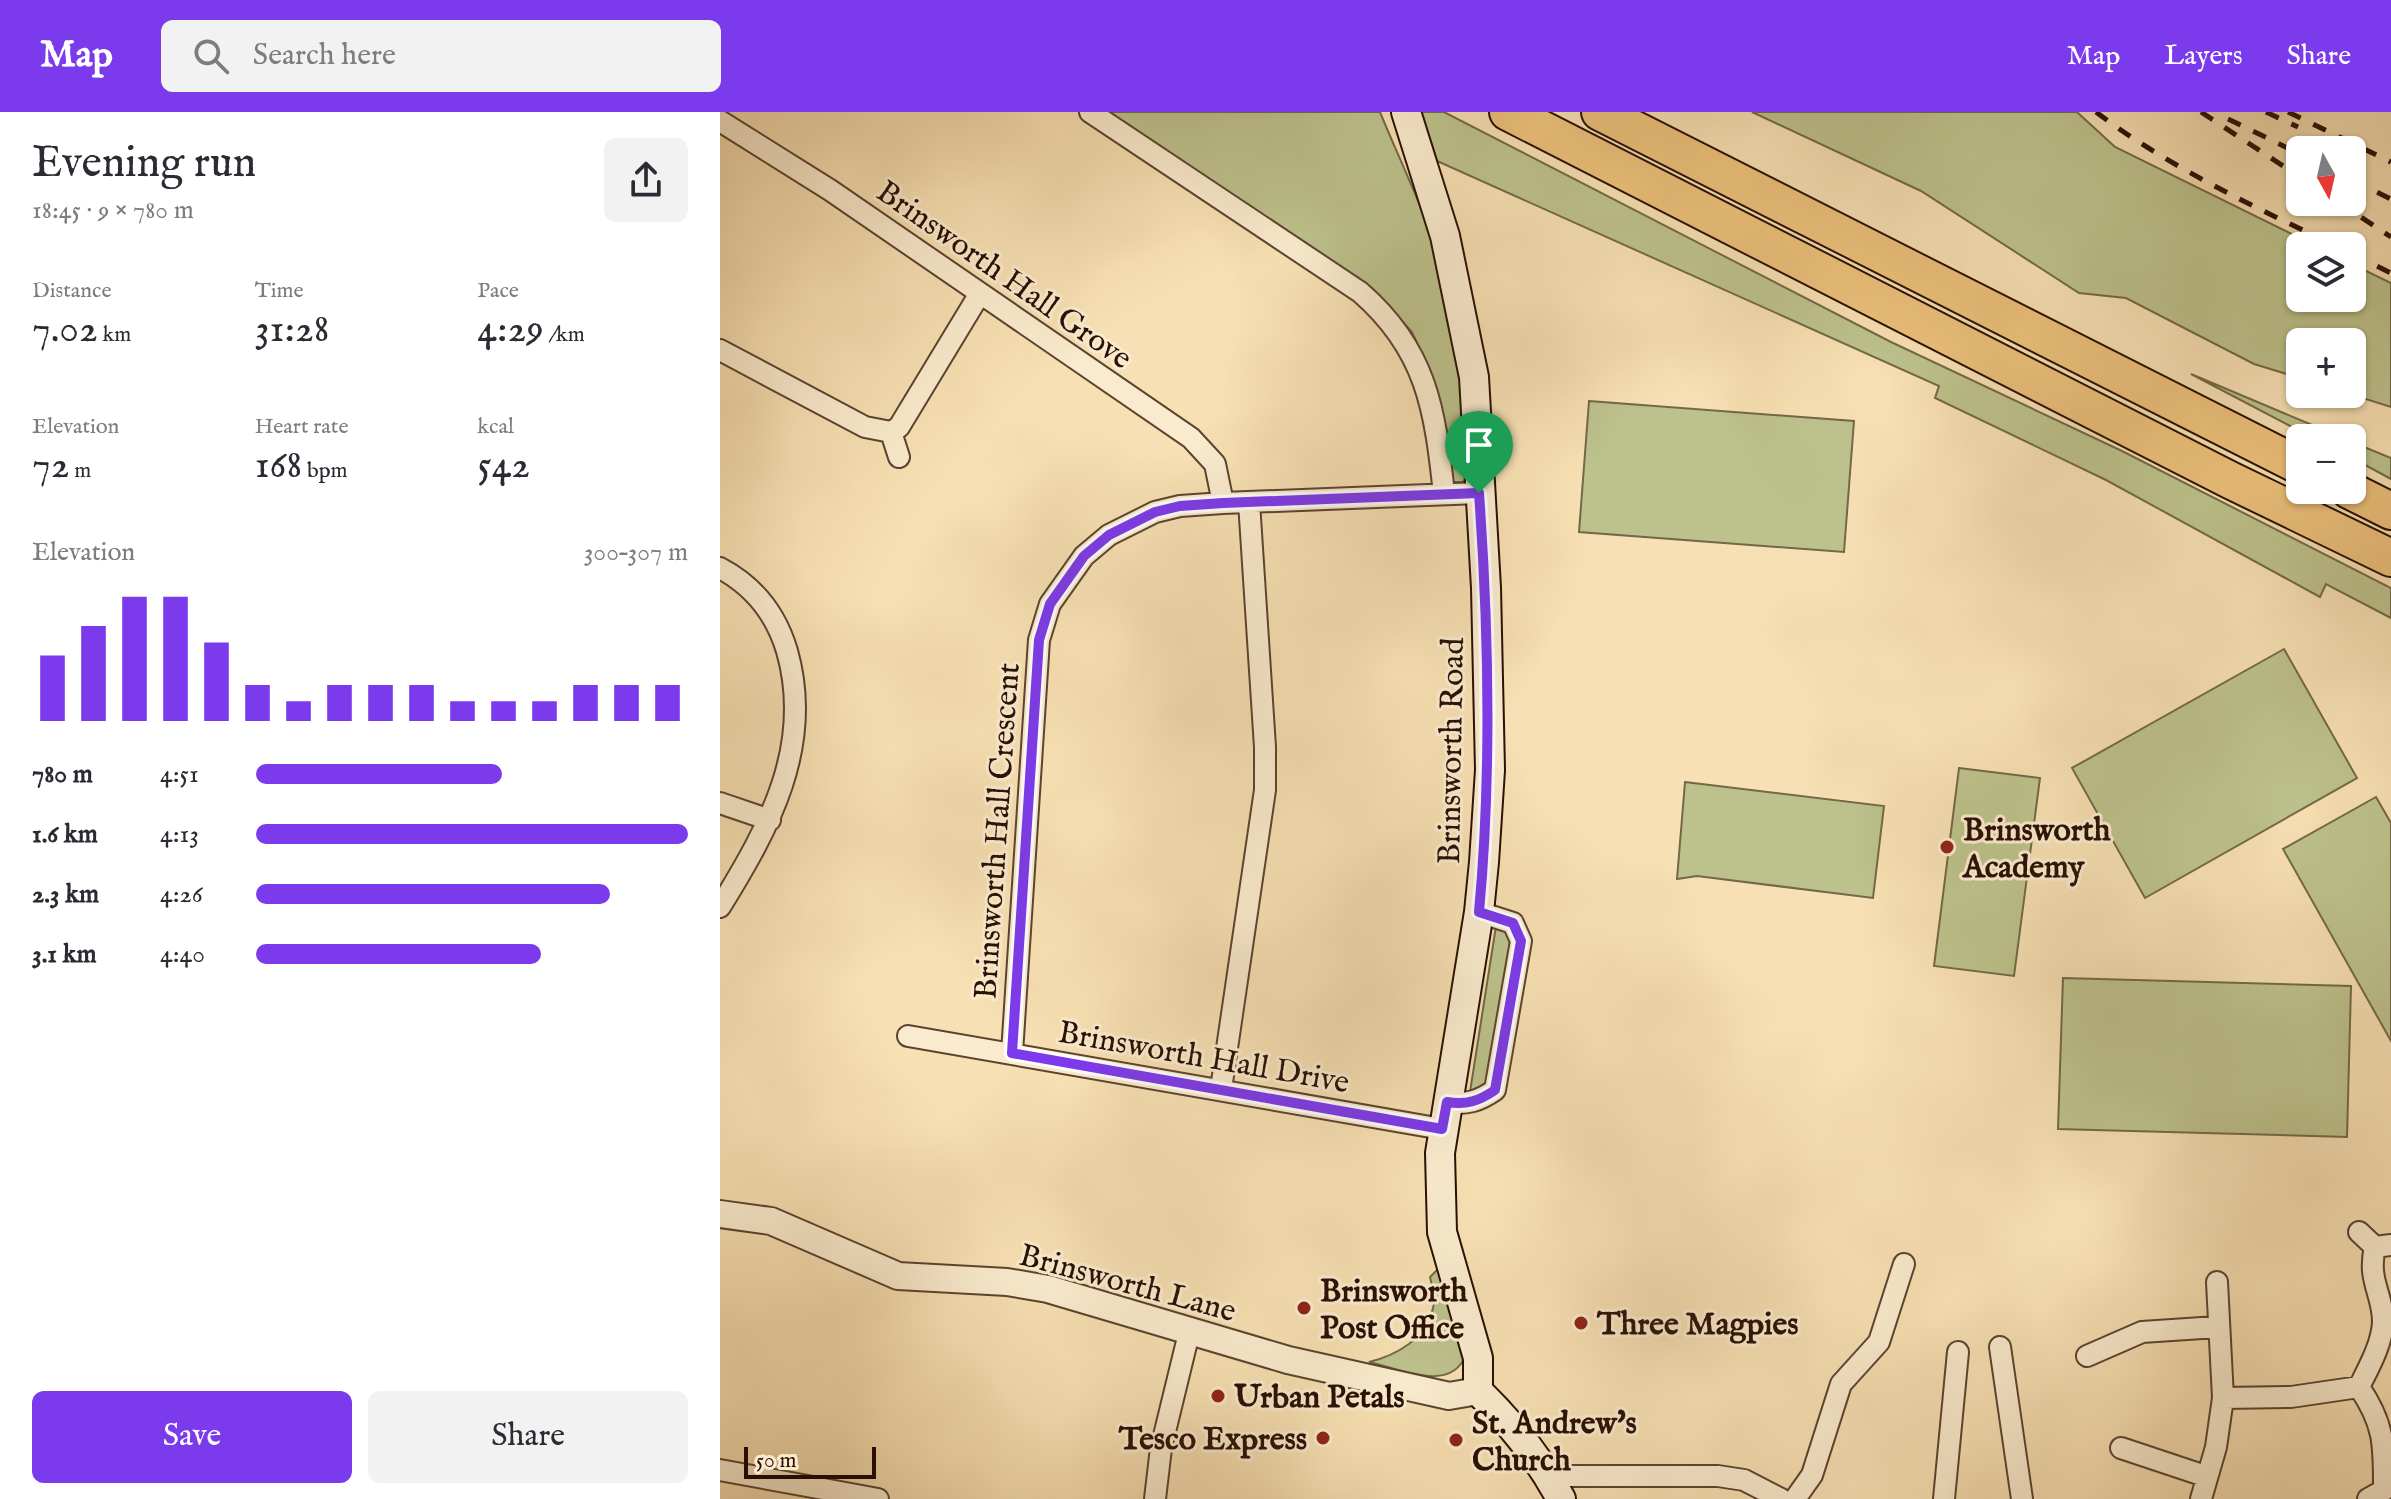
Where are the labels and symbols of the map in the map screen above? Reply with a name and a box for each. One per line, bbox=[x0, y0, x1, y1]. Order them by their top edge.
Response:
north arrow bbox=[2286, 136, 2366, 216]
street label: Brinsworth Hall Grove bbox=[868, 172, 1139, 380]
pin bbox=[1445, 411, 1513, 493]
street label: Brinsworth Road bbox=[1430, 636, 1475, 865]
street label: Brinsworth Hall Crescent bbox=[966, 662, 1031, 1001]
place label: Brinsworth Academy bbox=[1961, 811, 2111, 889]
marker: Brinsworth Academy bbox=[1938, 838, 1956, 856]
street label: Brinsworth Hall Drive bbox=[1055, 1013, 1352, 1104]
street label: Brinsworth Lane bbox=[1014, 1236, 1240, 1333]
place label: Brinsworth Post Office bbox=[1320, 1272, 1468, 1350]
marker: Brinsworth Post Office bbox=[1295, 1299, 1313, 1317]
place label: Three Magpies bbox=[1596, 1305, 1798, 1346]
marker: Three Magpies bbox=[1572, 1314, 1590, 1332]
place label: Urban Petals bbox=[1234, 1378, 1405, 1419]
marker: Urban Petals bbox=[1209, 1387, 1227, 1405]
place label: St. Andrew's Church bbox=[1472, 1404, 1637, 1482]
place label: Tesco Express bbox=[1118, 1420, 1307, 1461]
marker: Tesco Express bbox=[1314, 1429, 1332, 1447]
marker: St. Andrew's Church bbox=[1447, 1431, 1465, 1449]
scale bar bbox=[744, 1443, 876, 1479]

